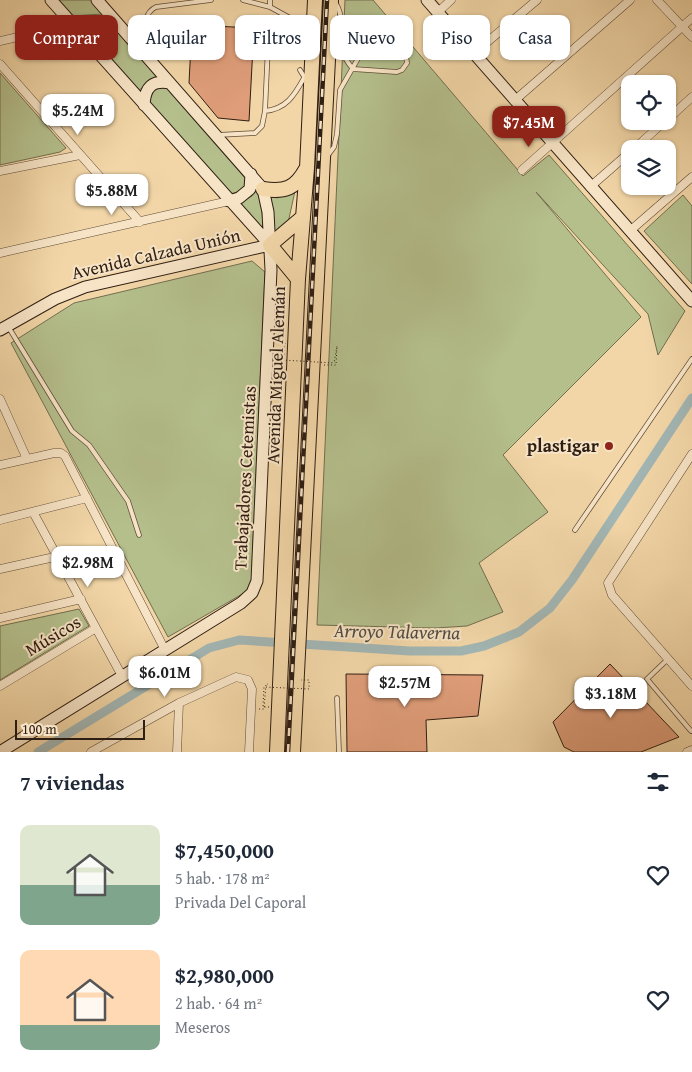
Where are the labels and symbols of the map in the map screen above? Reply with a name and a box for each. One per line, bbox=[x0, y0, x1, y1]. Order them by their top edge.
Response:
pin: $5.24M bbox=[37, 94, 119, 136]
pin: $7.45M bbox=[488, 106, 570, 148]
pin: $5.88M bbox=[71, 174, 153, 216]
street label: Avenida Calzada Unión bbox=[69, 221, 243, 286]
street label: Avenida Miguel Alemán bbox=[259, 286, 292, 464]
street label: Trabajadores Cetemistas bbox=[226, 385, 263, 571]
place label: plastigar bbox=[527, 432, 600, 459]
marker: plastigar bbox=[603, 440, 615, 452]
pin: $2.98M bbox=[47, 546, 129, 588]
street label: Músicos bbox=[20, 608, 86, 663]
water label: Arroyo Talaverna bbox=[333, 616, 461, 646]
pin: $6.01M bbox=[124, 656, 206, 698]
pin: $2.57M bbox=[364, 666, 446, 708]
pin: $3.18M bbox=[570, 676, 652, 719]
scale bar bbox=[15, 717, 145, 740]

